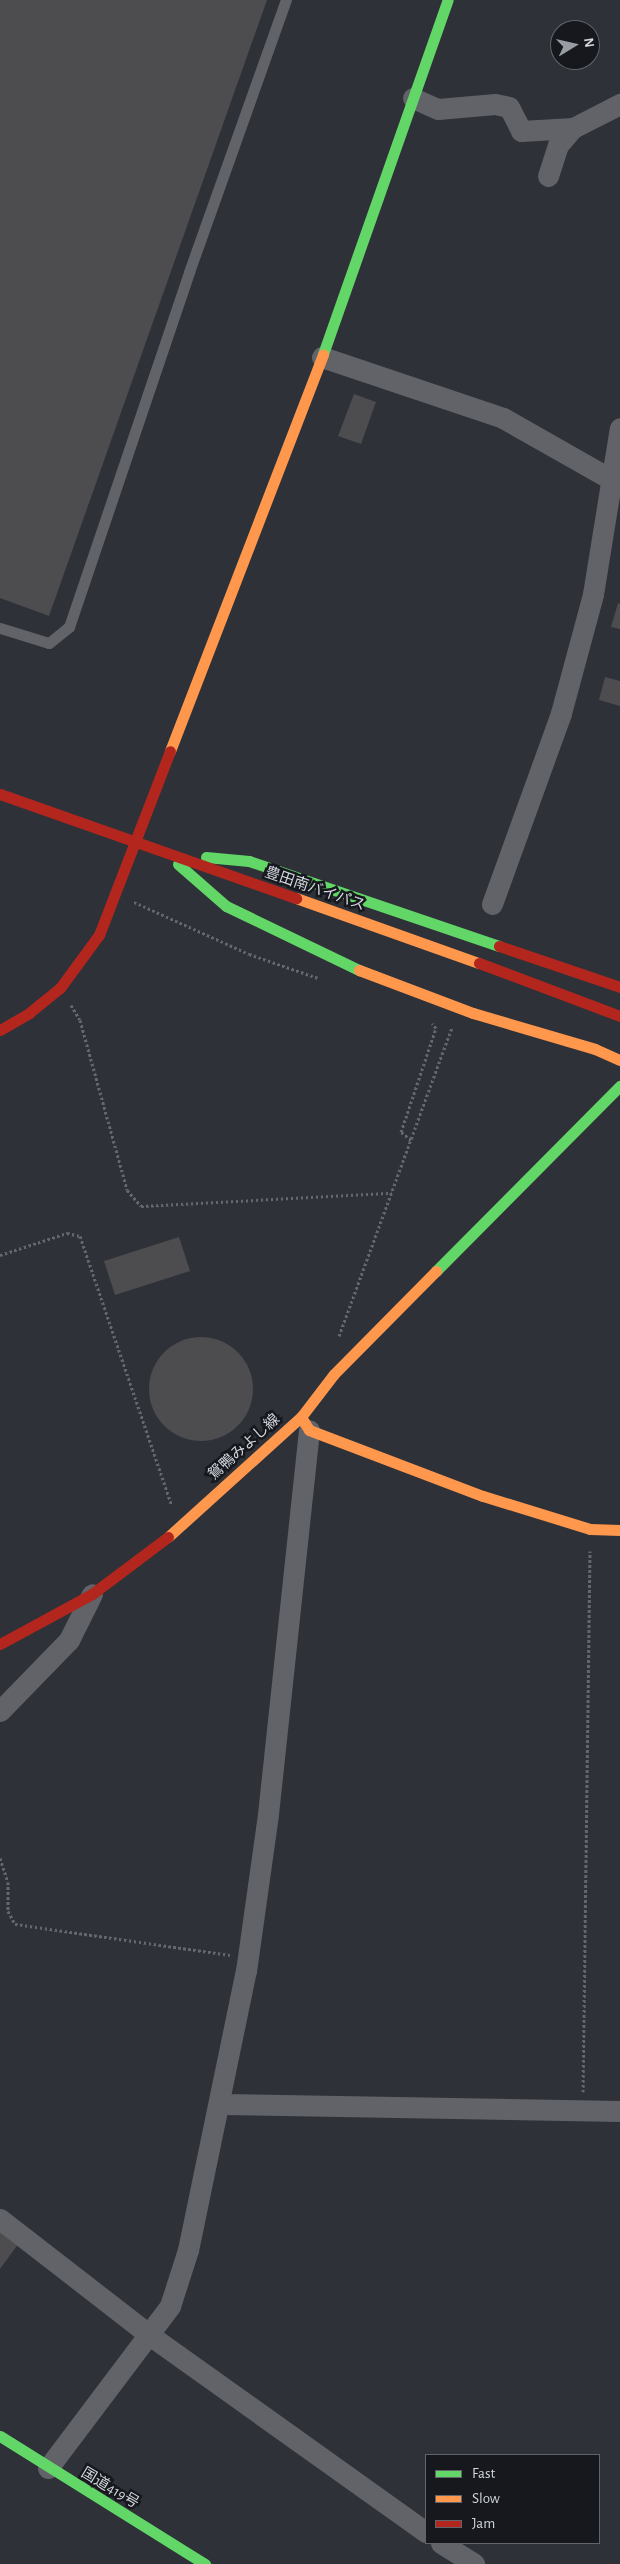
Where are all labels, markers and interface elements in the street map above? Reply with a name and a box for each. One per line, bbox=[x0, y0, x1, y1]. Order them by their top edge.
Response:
north arrow bbox=[550, 20, 600, 70]
text: N bbox=[581, 37, 597, 49]
street label: 豊田南バイパス bbox=[262, 863, 368, 915]
street label: 鴛鴨みよし線 bbox=[205, 1410, 283, 1484]
legend bbox=[425, 2454, 600, 2544]
street label: 国道419号 bbox=[78, 2464, 142, 2512]
text: Fast bbox=[472, 2466, 495, 2481]
text: Slow bbox=[472, 2491, 500, 2506]
text: Jam bbox=[472, 2516, 495, 2531]

